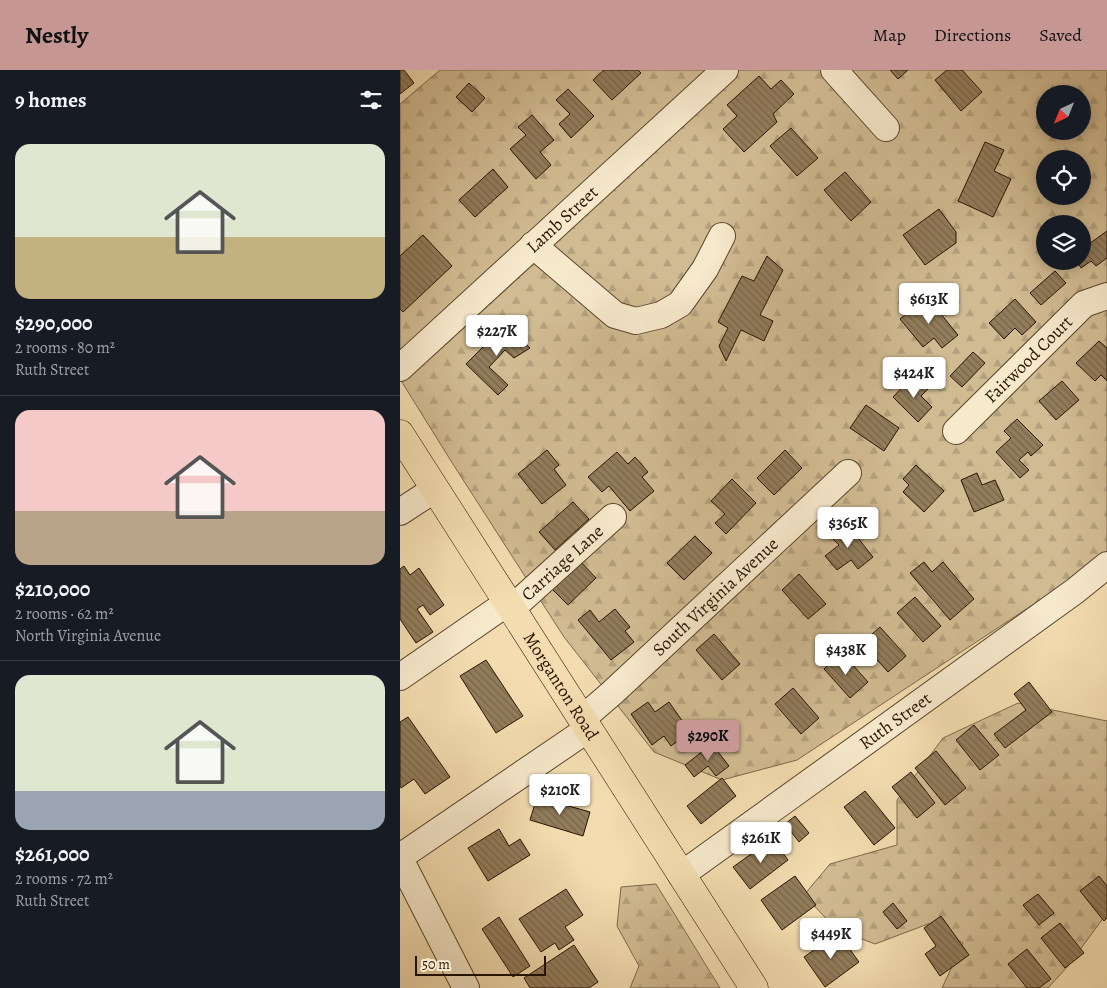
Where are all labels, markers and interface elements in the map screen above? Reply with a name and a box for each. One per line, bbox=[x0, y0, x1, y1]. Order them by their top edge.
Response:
text: Nestly bbox=[25, 19, 88, 51]
text: Map bbox=[873, 23, 906, 47]
text: Directions bbox=[934, 23, 1011, 47]
text: Saved bbox=[1039, 23, 1082, 47]
north arrow bbox=[1036, 85, 1091, 140]
map controls bbox=[1036, 85, 1091, 270]
text: 9 homes bbox=[15, 86, 86, 114]
icon: filters bbox=[357, 86, 385, 114]
button: locate bbox=[1036, 150, 1091, 205]
icon: home bbox=[155, 177, 245, 267]
street label: Lamb Street bbox=[521, 180, 603, 258]
button: layers bbox=[1036, 215, 1091, 270]
pin: $613K bbox=[894, 282, 964, 325]
text: $613K bbox=[910, 288, 948, 310]
text: $290,000 bbox=[15, 309, 93, 337]
street label: Fairwood Court bbox=[979, 310, 1078, 408]
pin: $227K bbox=[462, 314, 532, 357]
text: $227K bbox=[477, 320, 517, 342]
text: 2 rooms · 80 m² bbox=[15, 337, 115, 359]
pin: $424K bbox=[879, 356, 949, 399]
text: Ruth Street bbox=[15, 359, 89, 381]
text: $424K bbox=[894, 362, 934, 384]
icon: home bbox=[155, 442, 245, 532]
pin: $365K bbox=[813, 506, 883, 549]
text: $365K bbox=[828, 512, 868, 534]
street label: Carriage Lane bbox=[516, 519, 609, 606]
street label: South Virginia Avenue bbox=[647, 532, 784, 661]
text: $210,000 bbox=[15, 575, 90, 603]
text: 2 rooms · 62 m² bbox=[15, 603, 114, 625]
text: North Virginia Avenue bbox=[15, 625, 161, 647]
street label: Morganton Road bbox=[518, 627, 605, 745]
pin: $438K bbox=[811, 634, 881, 676]
text: $438K bbox=[826, 639, 866, 661]
street label: Ruth Street bbox=[854, 686, 936, 755]
icon: home bbox=[155, 707, 245, 797]
pin: $290K bbox=[673, 720, 743, 762]
text: $290K bbox=[687, 725, 729, 747]
pin: $210K bbox=[525, 774, 595, 816]
text: $210K bbox=[540, 779, 580, 801]
pin: $261K bbox=[726, 822, 796, 864]
text: $261K bbox=[742, 827, 780, 849]
text: $261,000 bbox=[15, 840, 90, 868]
text: 2 rooms · 72 m² bbox=[15, 868, 113, 890]
text: Ruth Street bbox=[15, 890, 89, 912]
pin: $449K bbox=[796, 918, 866, 960]
text: $449K bbox=[811, 923, 851, 945]
scale bar bbox=[415, 953, 546, 976]
text: 50 m bbox=[422, 955, 450, 974]

